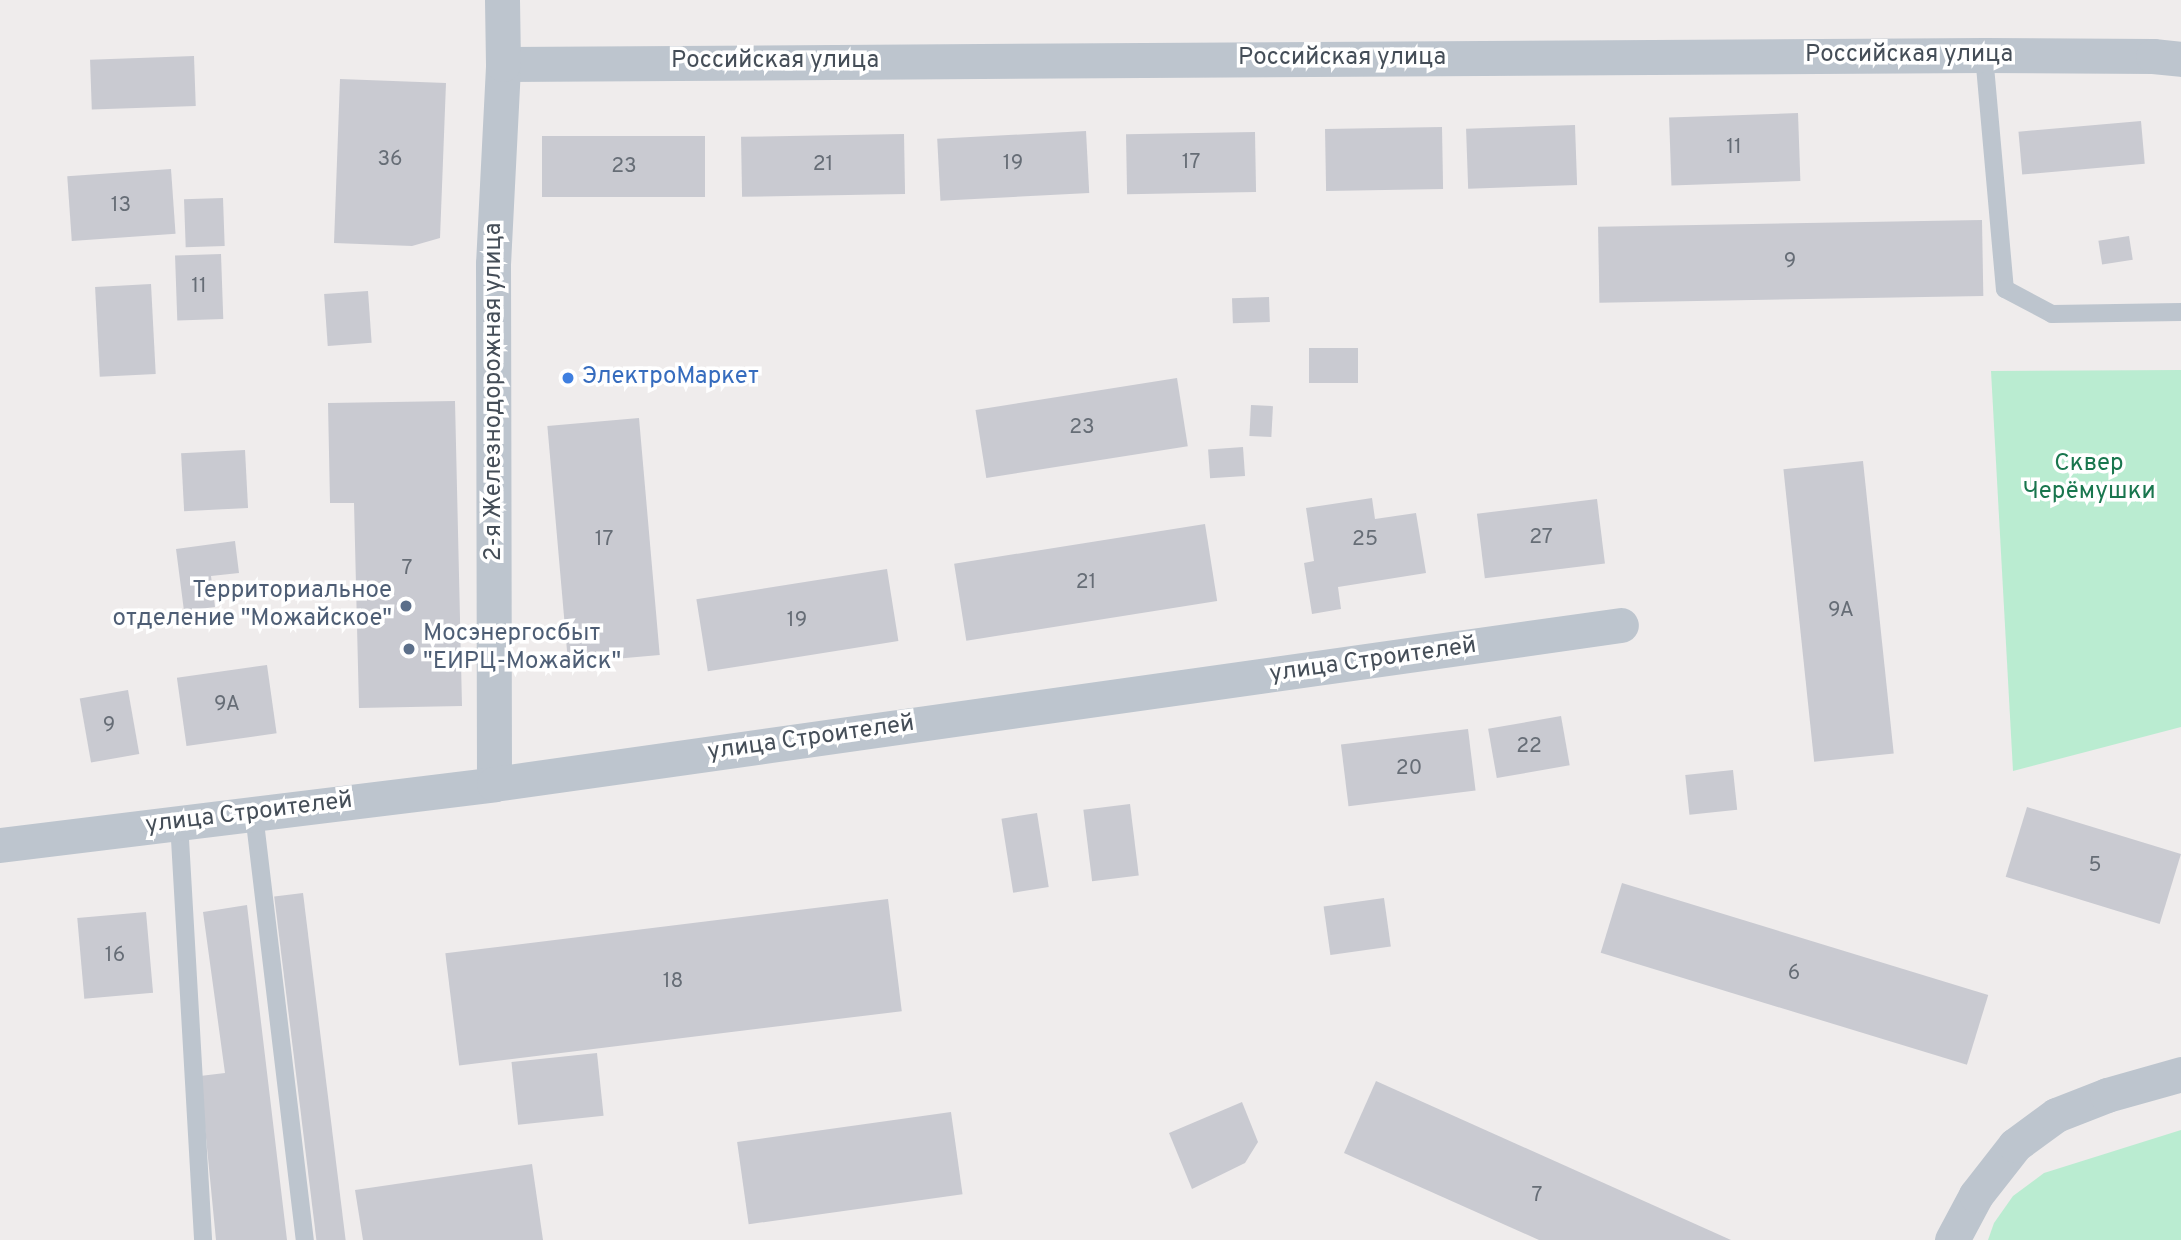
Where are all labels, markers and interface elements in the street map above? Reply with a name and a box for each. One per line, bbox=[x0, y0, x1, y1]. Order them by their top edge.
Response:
street label: Российская улица bbox=[1805, 42, 2013, 70]
street label: Российская улица bbox=[1238, 45, 1446, 73]
street label: Российская улица bbox=[671, 48, 879, 76]
house number: 11 bbox=[1726, 135, 1742, 161]
house number: 36 bbox=[377, 147, 403, 173]
house number: 17 bbox=[1182, 150, 1200, 176]
house number: 19 bbox=[1003, 151, 1023, 177]
house number: 21 bbox=[813, 152, 833, 178]
house number: 23 bbox=[611, 154, 637, 180]
house number: 13 bbox=[111, 193, 131, 219]
street label: 2-я Железнодорожная улица bbox=[481, 223, 509, 561]
house number: 9 bbox=[1784, 249, 1796, 275]
house number: 11 bbox=[191, 274, 207, 300]
place label: ЭлектроМаркет bbox=[582, 364, 759, 392]
marker: ЭлектроМаркет bbox=[560, 370, 576, 386]
house number: 23 bbox=[1069, 415, 1095, 441]
park label: Сквер Черёмушки bbox=[2022, 451, 2156, 507]
house number: 27 bbox=[1529, 525, 1553, 551]
house number: 17 bbox=[595, 527, 613, 553]
house number: 25 bbox=[1352, 527, 1378, 553]
house number: 7 bbox=[402, 556, 412, 582]
house number: 21 bbox=[1076, 570, 1096, 596]
place label: Территориальное отделение "Можайское" bbox=[112, 578, 392, 634]
marker: Территориальное отделение "Можайское" bbox=[398, 598, 414, 614]
house number: 9А bbox=[1828, 598, 1854, 624]
house number: 19 bbox=[787, 608, 807, 634]
place label: Мосэнергосбыт "ЕИРЦ-Можайск" bbox=[423, 621, 621, 677]
street label: улица Строителей bbox=[1268, 632, 1478, 690]
marker: Мосэнергосбыт "ЕИРЦ-Можайск" bbox=[401, 641, 417, 657]
house number: 9А bbox=[214, 692, 240, 718]
street label: улица Строителей bbox=[706, 710, 916, 768]
house number: 9 bbox=[103, 713, 115, 739]
house number: 22 bbox=[1516, 734, 1542, 760]
house number: 20 bbox=[1396, 756, 1422, 782]
street label: улица Строителей bbox=[144, 787, 354, 841]
house number: 5 bbox=[2088, 853, 2102, 879]
house number: 16 bbox=[105, 943, 125, 969]
house number: 6 bbox=[1788, 961, 1800, 987]
house number: 18 bbox=[663, 969, 683, 995]
house number: 7 bbox=[1532, 1183, 1542, 1209]

